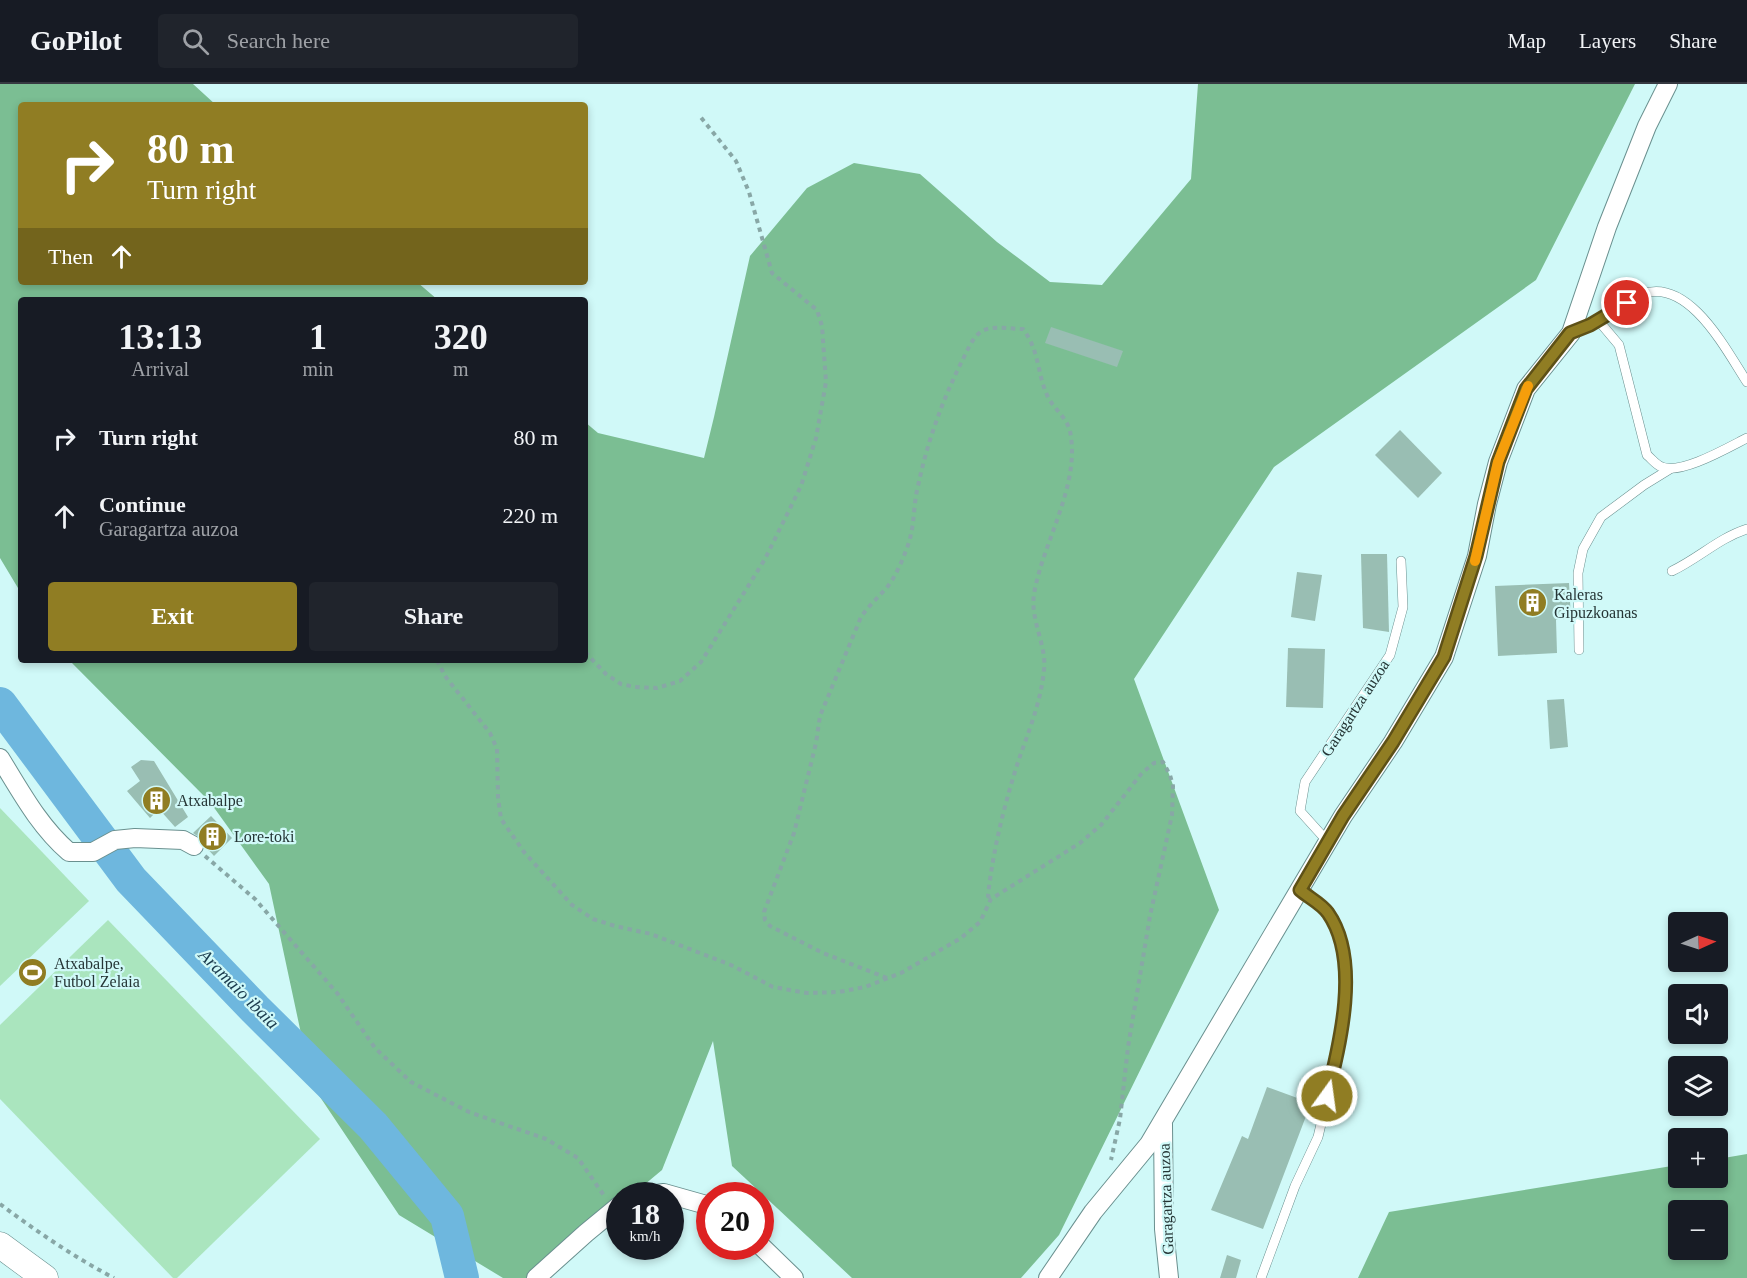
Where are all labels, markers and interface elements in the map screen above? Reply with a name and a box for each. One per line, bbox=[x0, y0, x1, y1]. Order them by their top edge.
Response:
search box bbox=[158, 14, 578, 68]
text: GoPilot bbox=[30, 25, 122, 56]
icon: search bbox=[179, 25, 212, 58]
text: Search here bbox=[227, 28, 330, 53]
text: Map bbox=[1508, 29, 1546, 53]
text: Layers bbox=[1579, 29, 1636, 53]
text: Share bbox=[1669, 29, 1717, 53]
icon: right bbox=[48, 126, 126, 204]
text: 80 m bbox=[147, 126, 235, 172]
text: Turn right bbox=[147, 175, 256, 205]
icon: ahead bbox=[105, 240, 138, 273]
text: Then bbox=[48, 244, 93, 269]
pin bbox=[1601, 277, 1652, 328]
icon: arrive bbox=[1610, 286, 1643, 319]
text: 13:13 bbox=[118, 317, 202, 357]
text: 1 bbox=[309, 317, 327, 357]
text: 320 bbox=[434, 317, 488, 357]
text: Arrival bbox=[131, 358, 189, 380]
text: min bbox=[302, 358, 334, 380]
text: m bbox=[453, 358, 469, 380]
icon: right bbox=[48, 422, 81, 455]
text: Turn right bbox=[99, 425, 198, 450]
text: 80 m bbox=[513, 425, 558, 450]
text: Continue bbox=[99, 492, 186, 517]
icon: ahead bbox=[48, 500, 81, 533]
text: 220 m bbox=[502, 503, 558, 528]
text: Garagartza auzoa bbox=[99, 518, 238, 540]
button: Exit bbox=[48, 582, 297, 651]
button: Share bbox=[309, 582, 558, 651]
place label: Kaleras Gipuzkoanas bbox=[1554, 586, 1638, 622]
building icon: Kaleras Gipuzkoanas bbox=[1517, 587, 1549, 619]
street label: Garagartza auzoa bbox=[1318, 657, 1393, 760]
building icon: Atxabalpe bbox=[140, 784, 172, 816]
place label: Atxabalpe bbox=[177, 792, 243, 810]
building icon: Lore-toki bbox=[197, 820, 229, 852]
place label: Lore-toki bbox=[234, 828, 295, 845]
north arrow bbox=[1668, 912, 1728, 972]
map controls bbox=[1668, 912, 1728, 1260]
water label: Aramaio ibaia bbox=[194, 944, 283, 1033]
place label: Atxabalpe, Futbol Zelaia bbox=[54, 955, 140, 990]
sports icon: Atxabalpe, Futbol Zelaia bbox=[17, 956, 49, 988]
button: sound bbox=[1668, 984, 1728, 1044]
button: layers bbox=[1668, 1056, 1728, 1116]
position arrow bbox=[1295, 1064, 1359, 1128]
button: + bbox=[1668, 1128, 1728, 1188]
street label: Garagartza auzoa bbox=[1156, 1143, 1177, 1255]
speed limit sign: 20 bbox=[696, 1182, 774, 1260]
text: 18 bbox=[630, 1197, 660, 1230]
button: − bbox=[1668, 1200, 1728, 1260]
text: km/h bbox=[630, 1228, 660, 1244]

